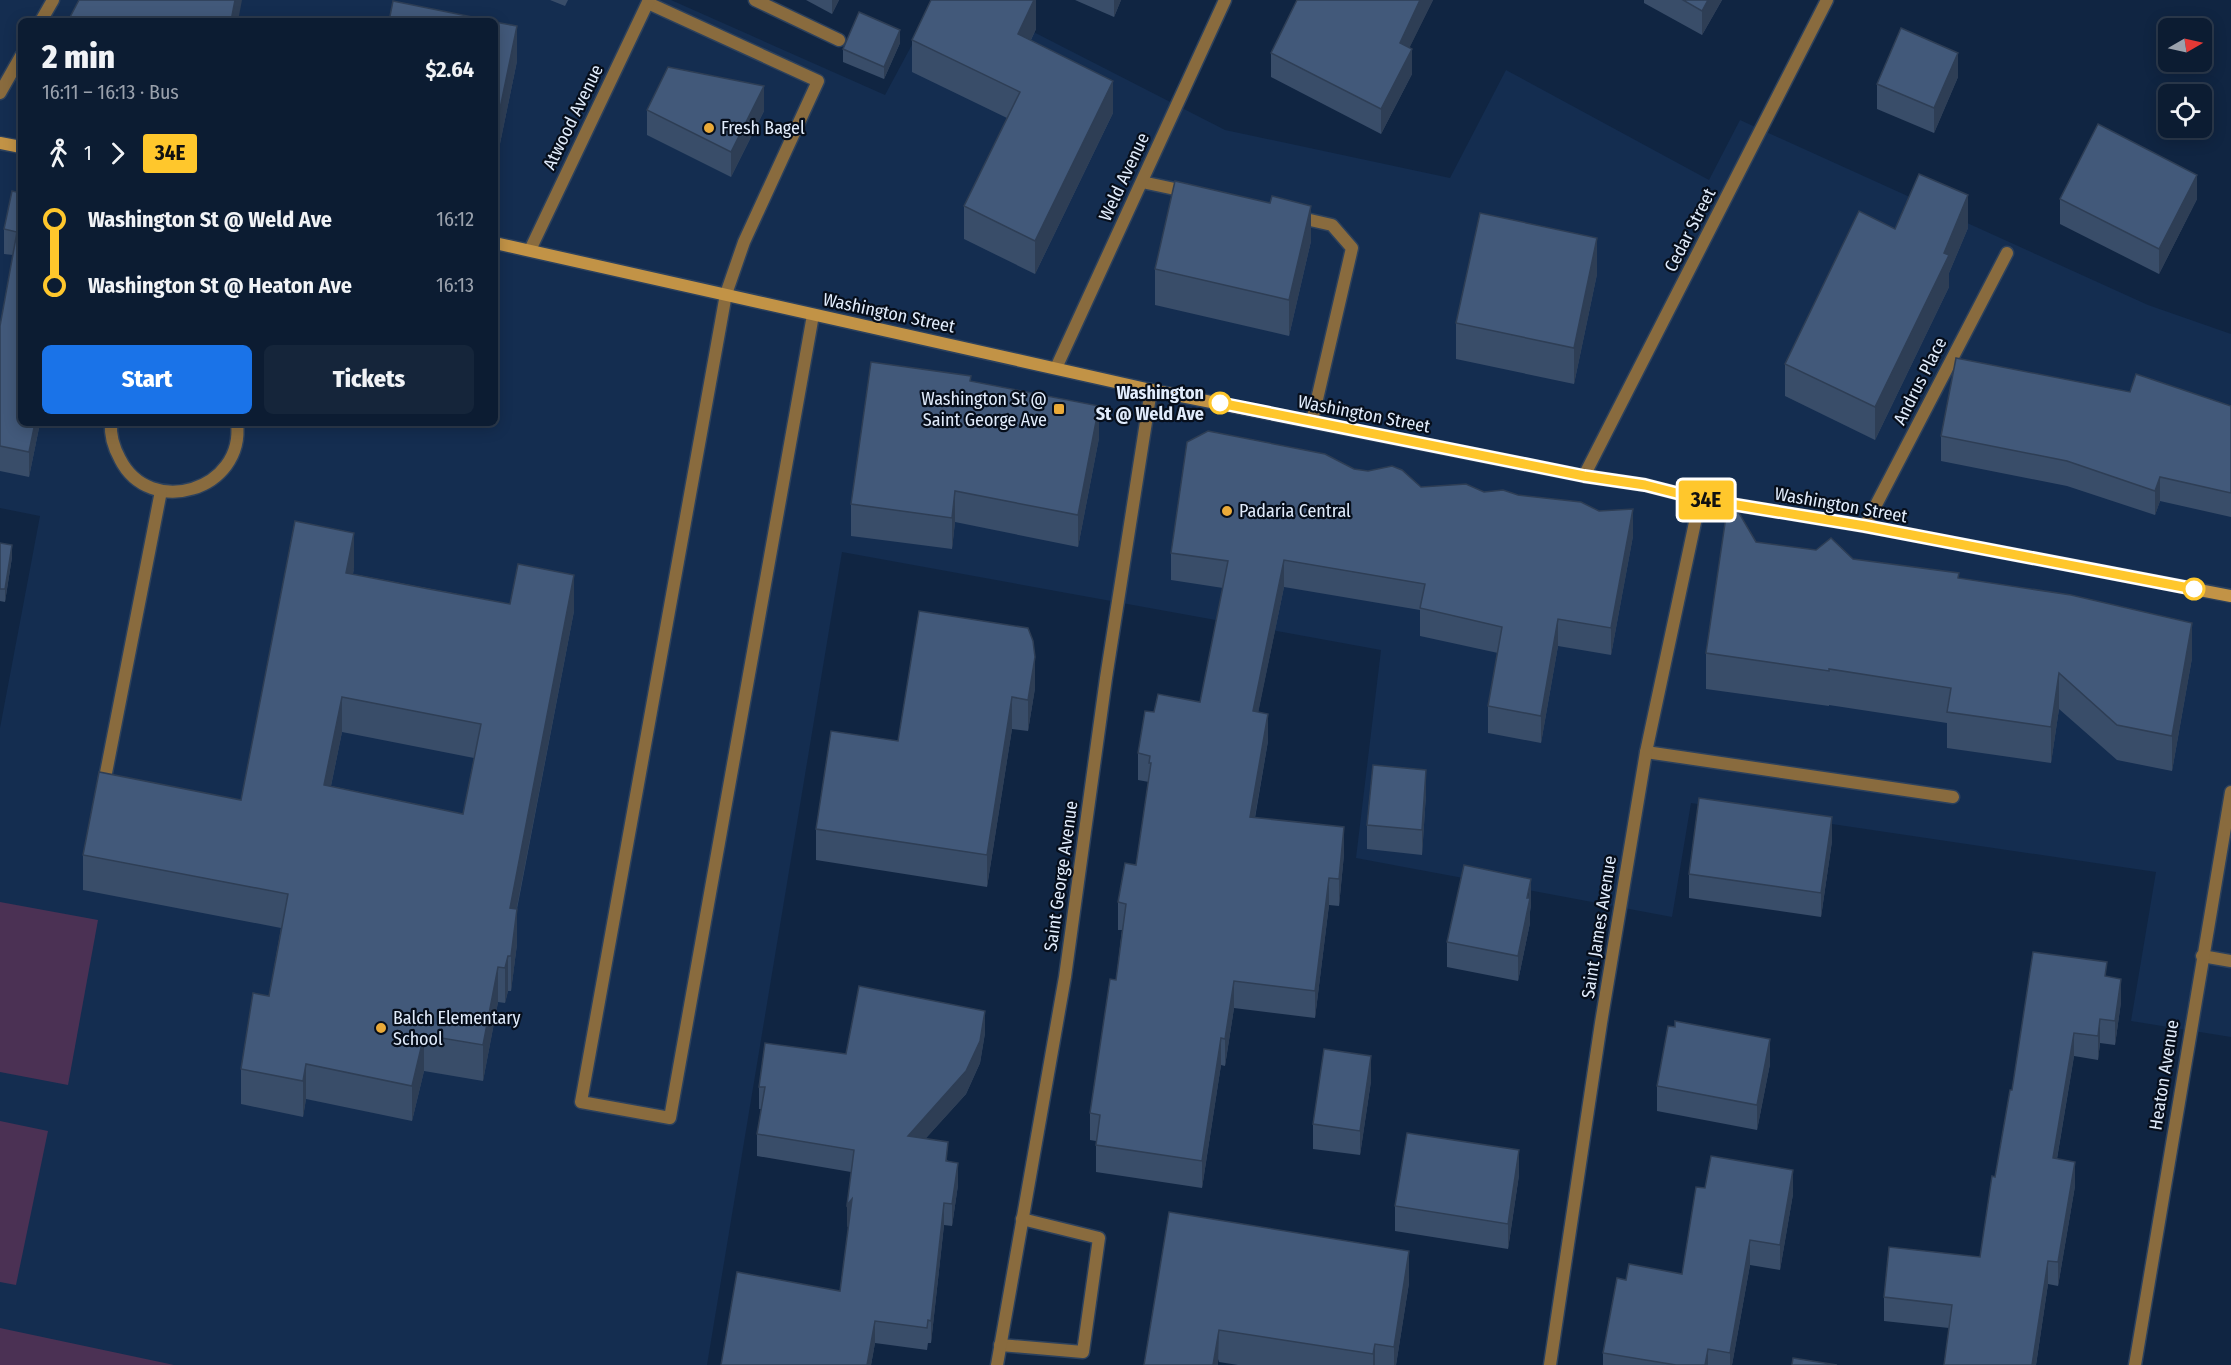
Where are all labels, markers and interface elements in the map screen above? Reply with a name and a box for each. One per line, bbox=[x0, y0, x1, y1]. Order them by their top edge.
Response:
north arrow bbox=[2158, 18, 2212, 72]
map controls bbox=[2158, 18, 2212, 138]
text: 2 min bbox=[42, 37, 115, 77]
text: $2.64 bbox=[425, 56, 474, 83]
street label: Atwood Avenue bbox=[538, 61, 608, 173]
text: 16:11 – 16:13 · Bus bbox=[42, 80, 179, 104]
button: locate bbox=[2158, 84, 2212, 138]
place label: Fresh Bagel bbox=[721, 117, 805, 139]
marker: Fresh Bagel bbox=[702, 121, 716, 135]
street label: Weld Avenue bbox=[1094, 129, 1154, 225]
icon: walk bbox=[42, 137, 75, 170]
icon: forward bbox=[101, 137, 134, 170]
text: 34E bbox=[155, 140, 185, 166]
text: 1 bbox=[84, 141, 92, 165]
street label: Cedar Street bbox=[1660, 184, 1720, 275]
text: Washington St @ Weld Ave bbox=[88, 206, 332, 233]
text: 16:12 bbox=[436, 207, 474, 231]
text: Washington St @ Heaton Ave bbox=[88, 272, 352, 299]
text: 16:13 bbox=[436, 273, 474, 297]
street label: Washington Street bbox=[821, 288, 957, 338]
street label: Andrus Place bbox=[1889, 334, 1951, 428]
button: Start bbox=[42, 345, 252, 414]
button: Tickets bbox=[264, 345, 474, 414]
place label: Washington St @ Weld Ave bbox=[1096, 382, 1204, 425]
place label: Washington St @ Saint George Ave bbox=[921, 388, 1047, 431]
street label: Washington Street bbox=[1296, 390, 1432, 438]
marker: Washington St @ Weld Ave bbox=[1209, 392, 1231, 414]
marker: Washington St @ Saint George Ave bbox=[1052, 402, 1066, 416]
line badge: 34E bbox=[1672, 480, 1740, 520]
street label: Washington Street bbox=[1773, 483, 1909, 528]
text: 34E bbox=[1691, 487, 1721, 513]
place label: Padaria Central bbox=[1239, 500, 1351, 522]
marker: Padaria Central bbox=[1220, 504, 1234, 518]
unlabelled marker bbox=[2183, 578, 2205, 600]
street label: Saint George Avenue bbox=[1040, 799, 1082, 953]
street label: Saint James Avenue bbox=[1577, 854, 1621, 1000]
place label: Balch Elementary School bbox=[393, 1007, 521, 1050]
street label: Heaton Avenue bbox=[2144, 1018, 2184, 1132]
marker: Balch Elementary School bbox=[374, 1021, 388, 1035]

